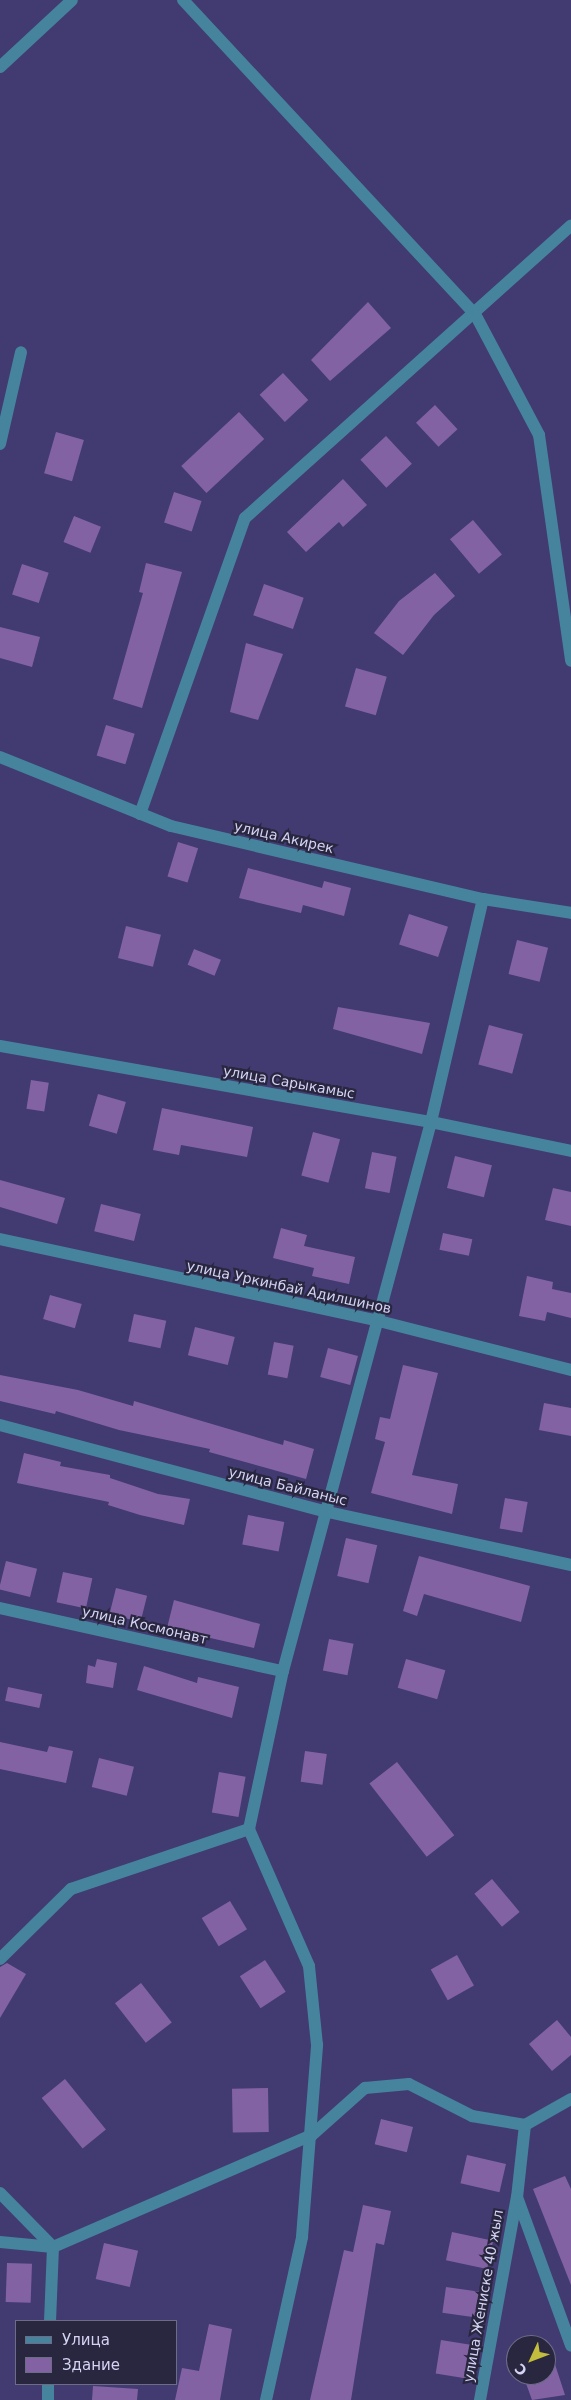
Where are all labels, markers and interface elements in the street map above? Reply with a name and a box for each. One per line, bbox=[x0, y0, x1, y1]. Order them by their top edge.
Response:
street label: улица Акирек bbox=[232, 817, 336, 857]
street label: улица Сарыкамыс bbox=[222, 1062, 356, 1102]
street label: улица Уркинбай Адилшинов bbox=[185, 1257, 393, 1317]
street label: улица Байланыс bbox=[227, 1463, 349, 1509]
street label: улица Космонавт bbox=[81, 1602, 209, 1648]
street label: улица Жениске 40 жыл bbox=[460, 2208, 506, 2384]
legend bbox=[15, 2320, 178, 2385]
text: Улица bbox=[62, 2331, 110, 2349]
north arrow bbox=[506, 2335, 556, 2385]
text: Здание bbox=[62, 2356, 120, 2374]
text: С bbox=[511, 2360, 530, 2379]

